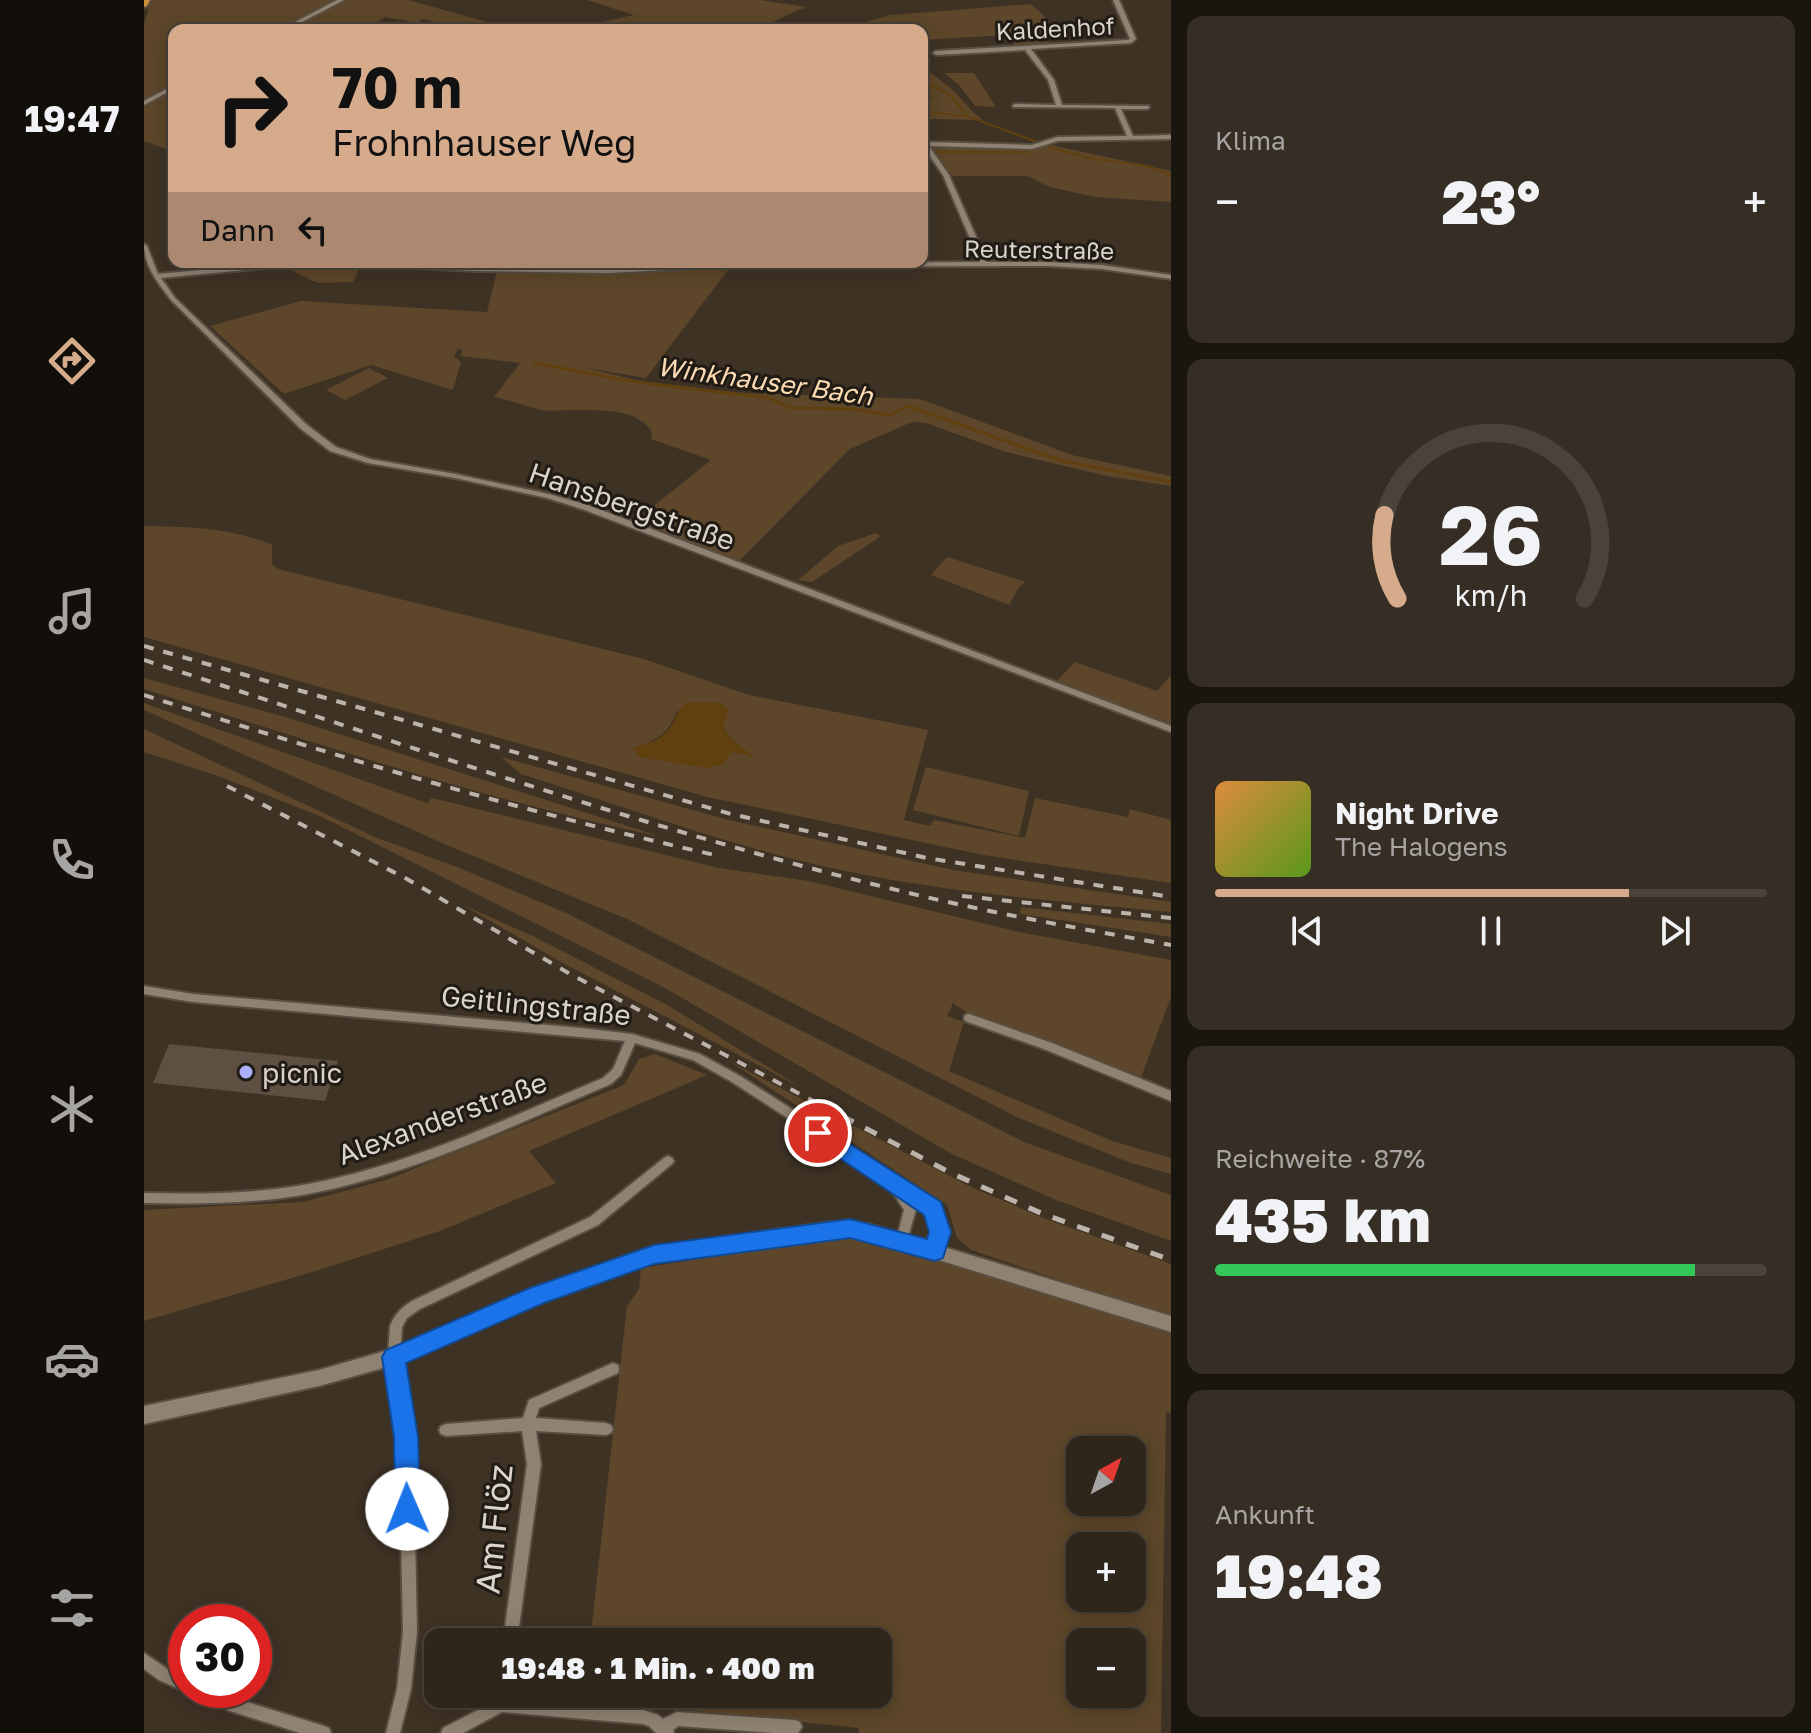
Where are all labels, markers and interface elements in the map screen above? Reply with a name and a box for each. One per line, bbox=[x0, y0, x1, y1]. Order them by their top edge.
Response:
street label: Kaldenhof bbox=[995, 10, 1115, 46]
text: 70 m bbox=[332, 53, 462, 120]
icon: right bbox=[200, 56, 304, 160]
text: 19:47 bbox=[24, 97, 120, 140]
text: Frohnhauser Weg bbox=[332, 121, 636, 164]
text: Klima bbox=[1215, 125, 1286, 156]
text: 23° bbox=[1442, 165, 1540, 237]
text: − bbox=[1215, 175, 1239, 228]
text: + bbox=[1743, 175, 1767, 228]
icon: left bbox=[291, 208, 335, 252]
text: Dann bbox=[200, 212, 275, 248]
street label: Reuterstraße bbox=[964, 233, 1114, 265]
icon: directions bbox=[44, 333, 100, 389]
water label: Winkhauser Bach bbox=[655, 351, 875, 412]
street label: Hansbergstraße bbox=[525, 455, 739, 557]
text: 26 bbox=[1439, 483, 1543, 583]
text: km/h bbox=[1455, 578, 1527, 612]
icon: music bbox=[44, 583, 100, 639]
text: Night Drive bbox=[1335, 795, 1499, 831]
text: The Halogens bbox=[1335, 831, 1508, 862]
icon: phone bbox=[44, 832, 100, 888]
icon: previous bbox=[1285, 909, 1329, 953]
icon: pause bbox=[1469, 909, 1513, 953]
icon: next bbox=[1653, 909, 1697, 953]
street label: Geitlingstraße bbox=[440, 979, 632, 1031]
place label: picnic bbox=[262, 1056, 342, 1089]
marker: picnic bbox=[237, 1063, 255, 1081]
street label: Alexanderstraße bbox=[333, 1065, 551, 1171]
icon: climate bbox=[44, 1081, 100, 1137]
pin bbox=[784, 1099, 852, 1167]
icon: arrive bbox=[796, 1111, 840, 1155]
text: Reichweite · 87% bbox=[1215, 1143, 1425, 1174]
text: 435 km bbox=[1215, 1183, 1431, 1255]
icon: car bbox=[44, 1331, 100, 1387]
north arrow bbox=[1066, 1436, 1146, 1516]
map controls bbox=[1066, 1436, 1146, 1708]
street label: Am Flöz bbox=[466, 1462, 520, 1596]
position arrow bbox=[365, 1467, 449, 1551]
text: Ankunft bbox=[1215, 1499, 1315, 1530]
button: + bbox=[1066, 1532, 1146, 1612]
text: 19:48 bbox=[1215, 1539, 1383, 1611]
icon: filters bbox=[44, 1580, 100, 1636]
speed limit sign: 30 bbox=[168, 1604, 272, 1708]
button: − bbox=[1066, 1628, 1146, 1708]
text: 19:48 · 1 Min. · 400 m bbox=[502, 1650, 815, 1686]

